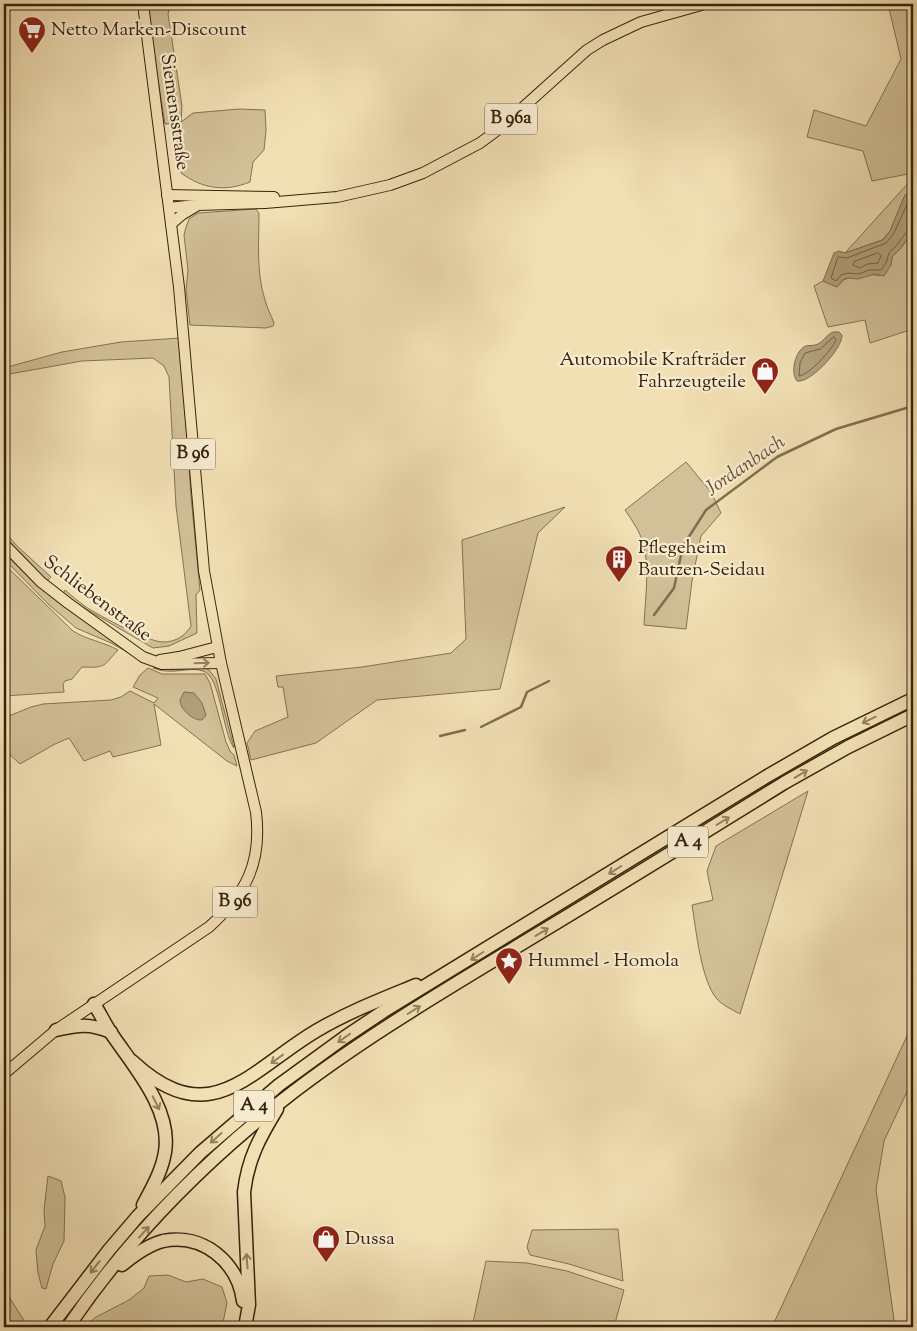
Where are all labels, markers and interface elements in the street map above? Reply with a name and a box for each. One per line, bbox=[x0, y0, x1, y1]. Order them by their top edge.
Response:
supermarket icon: Netto Marken-Discount bbox=[17, 15, 47, 54]
place label: Netto Marken-Discount bbox=[51, 17, 247, 44]
street label: Siemensstraße bbox=[152, 52, 196, 172]
road number: B 96a bbox=[485, 104, 537, 134]
place label: Automobile Krafträder Fahrzeugteile bbox=[559, 347, 746, 396]
shop icon: Automobile Krafträder Fahrzeugteile bbox=[750, 356, 780, 395]
water label: Jordanbach bbox=[700, 429, 792, 504]
road number: B 96 bbox=[170, 438, 216, 469]
place label: Pflegeheim Bautzen-Seidau bbox=[638, 535, 765, 584]
building icon: Pflegeheim Bautzen-Seidau bbox=[604, 544, 634, 583]
street label: Schliebenstraße bbox=[37, 549, 157, 649]
one-way arrow bbox=[194, 659, 210, 668]
one-way arrow bbox=[862, 716, 877, 725]
one-way arrow bbox=[793, 768, 807, 778]
one-way arrow bbox=[715, 815, 729, 825]
road number: A 4 bbox=[668, 826, 708, 858]
one-way arrow bbox=[608, 865, 622, 875]
road number: B 96 bbox=[212, 886, 258, 918]
one-way arrow bbox=[534, 926, 548, 936]
place icon: Hummel - Homola bbox=[494, 946, 524, 985]
place label: Hummel - Homola bbox=[528, 948, 679, 975]
one-way arrow bbox=[470, 951, 484, 961]
one-way arrow bbox=[407, 1005, 421, 1015]
one-way arrow bbox=[337, 1033, 351, 1043]
one-way arrow bbox=[270, 1054, 284, 1064]
road number: A 4 bbox=[234, 1090, 274, 1122]
one-way arrow bbox=[152, 1095, 161, 1110]
one-way arrow bbox=[210, 1133, 223, 1144]
shop icon: Dussa bbox=[311, 1224, 341, 1263]
one-way arrow bbox=[138, 1225, 150, 1238]
place label: Dussa bbox=[345, 1226, 395, 1253]
one-way arrow bbox=[243, 1254, 252, 1270]
one-way arrow bbox=[90, 1260, 101, 1273]

